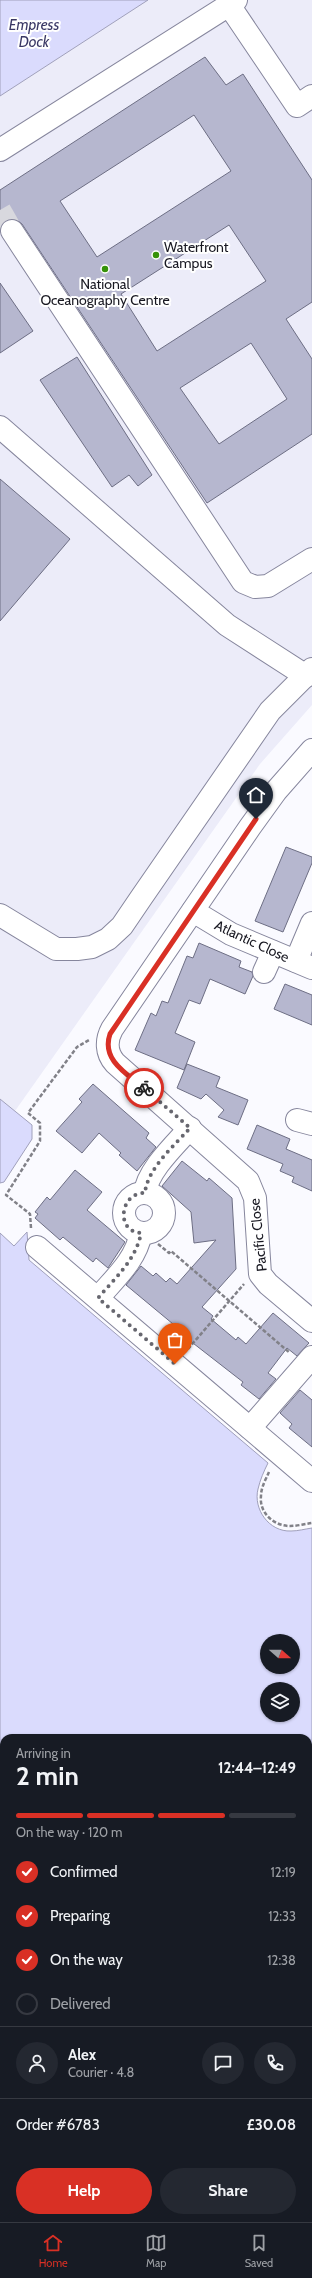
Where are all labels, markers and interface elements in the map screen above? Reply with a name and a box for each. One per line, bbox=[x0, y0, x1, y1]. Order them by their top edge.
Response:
water label: Empress Dock bbox=[9, 16, 59, 51]
place label: Waterfront Campus bbox=[164, 238, 229, 272]
marker: Waterfront Campus bbox=[151, 250, 161, 260]
marker: National Oceanography Centre bbox=[100, 264, 110, 274]
place label: National Oceanography Centre bbox=[40, 275, 170, 309]
pin bbox=[239, 778, 273, 819]
icon: home bbox=[245, 784, 267, 806]
street label: Atlantic Close bbox=[212, 916, 292, 966]
courier bbox=[124, 1068, 164, 1108]
icon: bike bbox=[133, 1077, 155, 1099]
street label: Pacific Close bbox=[245, 1198, 271, 1272]
pin bbox=[158, 1323, 192, 1364]
icon: bag bbox=[164, 1329, 186, 1351]
north arrow bbox=[260, 1634, 300, 1674]
map controls bbox=[260, 1634, 300, 1722]
button: layers bbox=[260, 1682, 300, 1722]
text: Arriving in bbox=[16, 1745, 71, 1761]
text: 12:44–12:49 bbox=[218, 1759, 296, 1777]
text: 2 min bbox=[16, 1760, 79, 1792]
text: On the way · 120 m bbox=[16, 1824, 122, 1840]
icon: check bbox=[16, 1861, 38, 1883]
text: Confirmed bbox=[50, 1863, 118, 1881]
text: 12:19 bbox=[271, 1864, 296, 1880]
icon: check bbox=[16, 1905, 38, 1927]
text: Preparing bbox=[50, 1907, 110, 1925]
text: 12:33 bbox=[268, 1908, 296, 1924]
icon: check bbox=[16, 1949, 38, 1971]
text: On the way bbox=[50, 1951, 123, 1969]
text: 12:38 bbox=[267, 1952, 296, 1968]
text: Delivered bbox=[50, 1995, 111, 2013]
button: person bbox=[16, 2042, 58, 2084]
button: chat bbox=[202, 2042, 244, 2084]
button: phone bbox=[254, 2042, 296, 2084]
text: Alex bbox=[68, 2046, 96, 2064]
text: Courier · 4.8 bbox=[68, 2064, 134, 2080]
text: Order #6783 bbox=[16, 2116, 100, 2134]
text: £30.08 bbox=[247, 2116, 296, 2134]
button: Help bbox=[16, 2168, 152, 2214]
button: Share bbox=[160, 2168, 296, 2214]
tab: Home bbox=[39, 2232, 68, 2270]
tab: Map bbox=[145, 2232, 167, 2270]
tab: Saved bbox=[245, 2232, 273, 2270]

